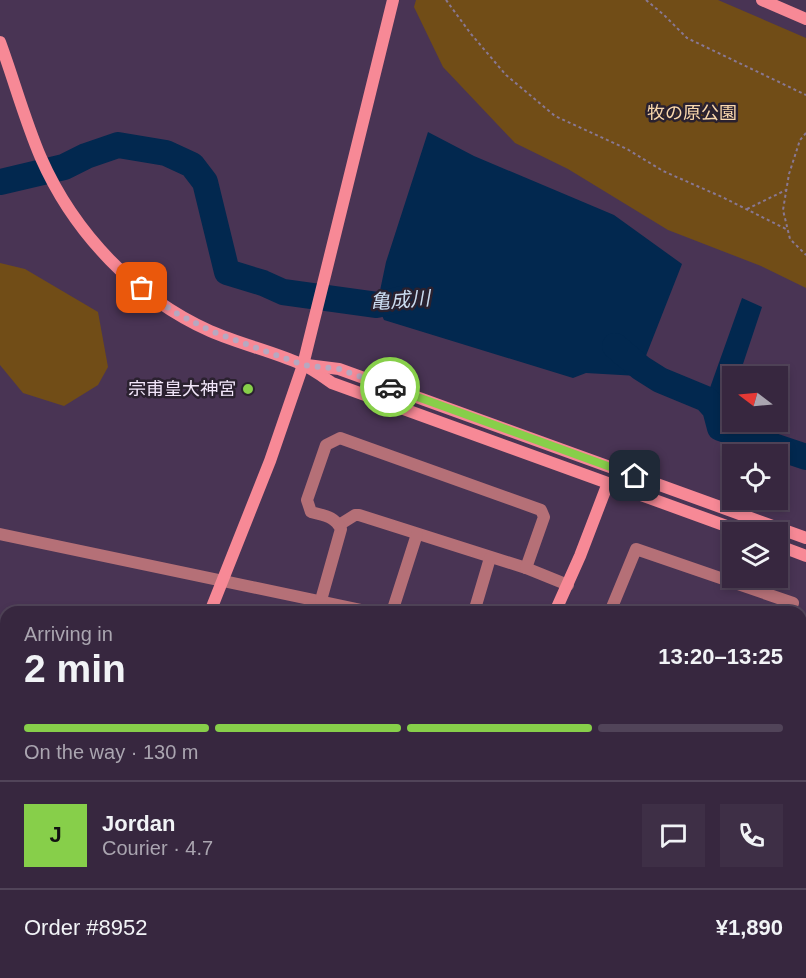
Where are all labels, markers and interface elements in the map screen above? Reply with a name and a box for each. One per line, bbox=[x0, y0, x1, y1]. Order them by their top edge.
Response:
park label: 牧の原公園 bbox=[647, 103, 737, 123]
pin bbox=[116, 262, 167, 313]
icon: bag bbox=[125, 271, 158, 304]
water label: 亀成川 bbox=[369, 287, 433, 313]
courier bbox=[360, 357, 420, 417]
north arrow bbox=[722, 366, 788, 432]
map controls bbox=[722, 366, 788, 588]
icon: car bbox=[374, 371, 407, 404]
place label: 宗甫皇大神宮 bbox=[128, 379, 236, 399]
marker: 宗甫皇大神宮 bbox=[241, 382, 255, 396]
button: locate bbox=[722, 444, 788, 510]
pin bbox=[609, 450, 660, 501]
icon: home bbox=[618, 459, 651, 492]
button: layers bbox=[722, 522, 788, 588]
text: Arriving in bbox=[24, 623, 113, 645]
text: 13:20–13:25 bbox=[658, 644, 783, 669]
text: 2 min bbox=[24, 647, 126, 690]
text: On the way · 130 m bbox=[24, 741, 199, 763]
button: chat bbox=[642, 804, 705, 867]
button: phone bbox=[720, 804, 783, 867]
text: Jordan bbox=[102, 811, 175, 836]
text: J bbox=[49, 822, 62, 847]
text: Courier · 4.7 bbox=[102, 837, 213, 859]
text: Order #8952 bbox=[24, 915, 148, 940]
text: ¥1,890 bbox=[716, 915, 783, 940]

